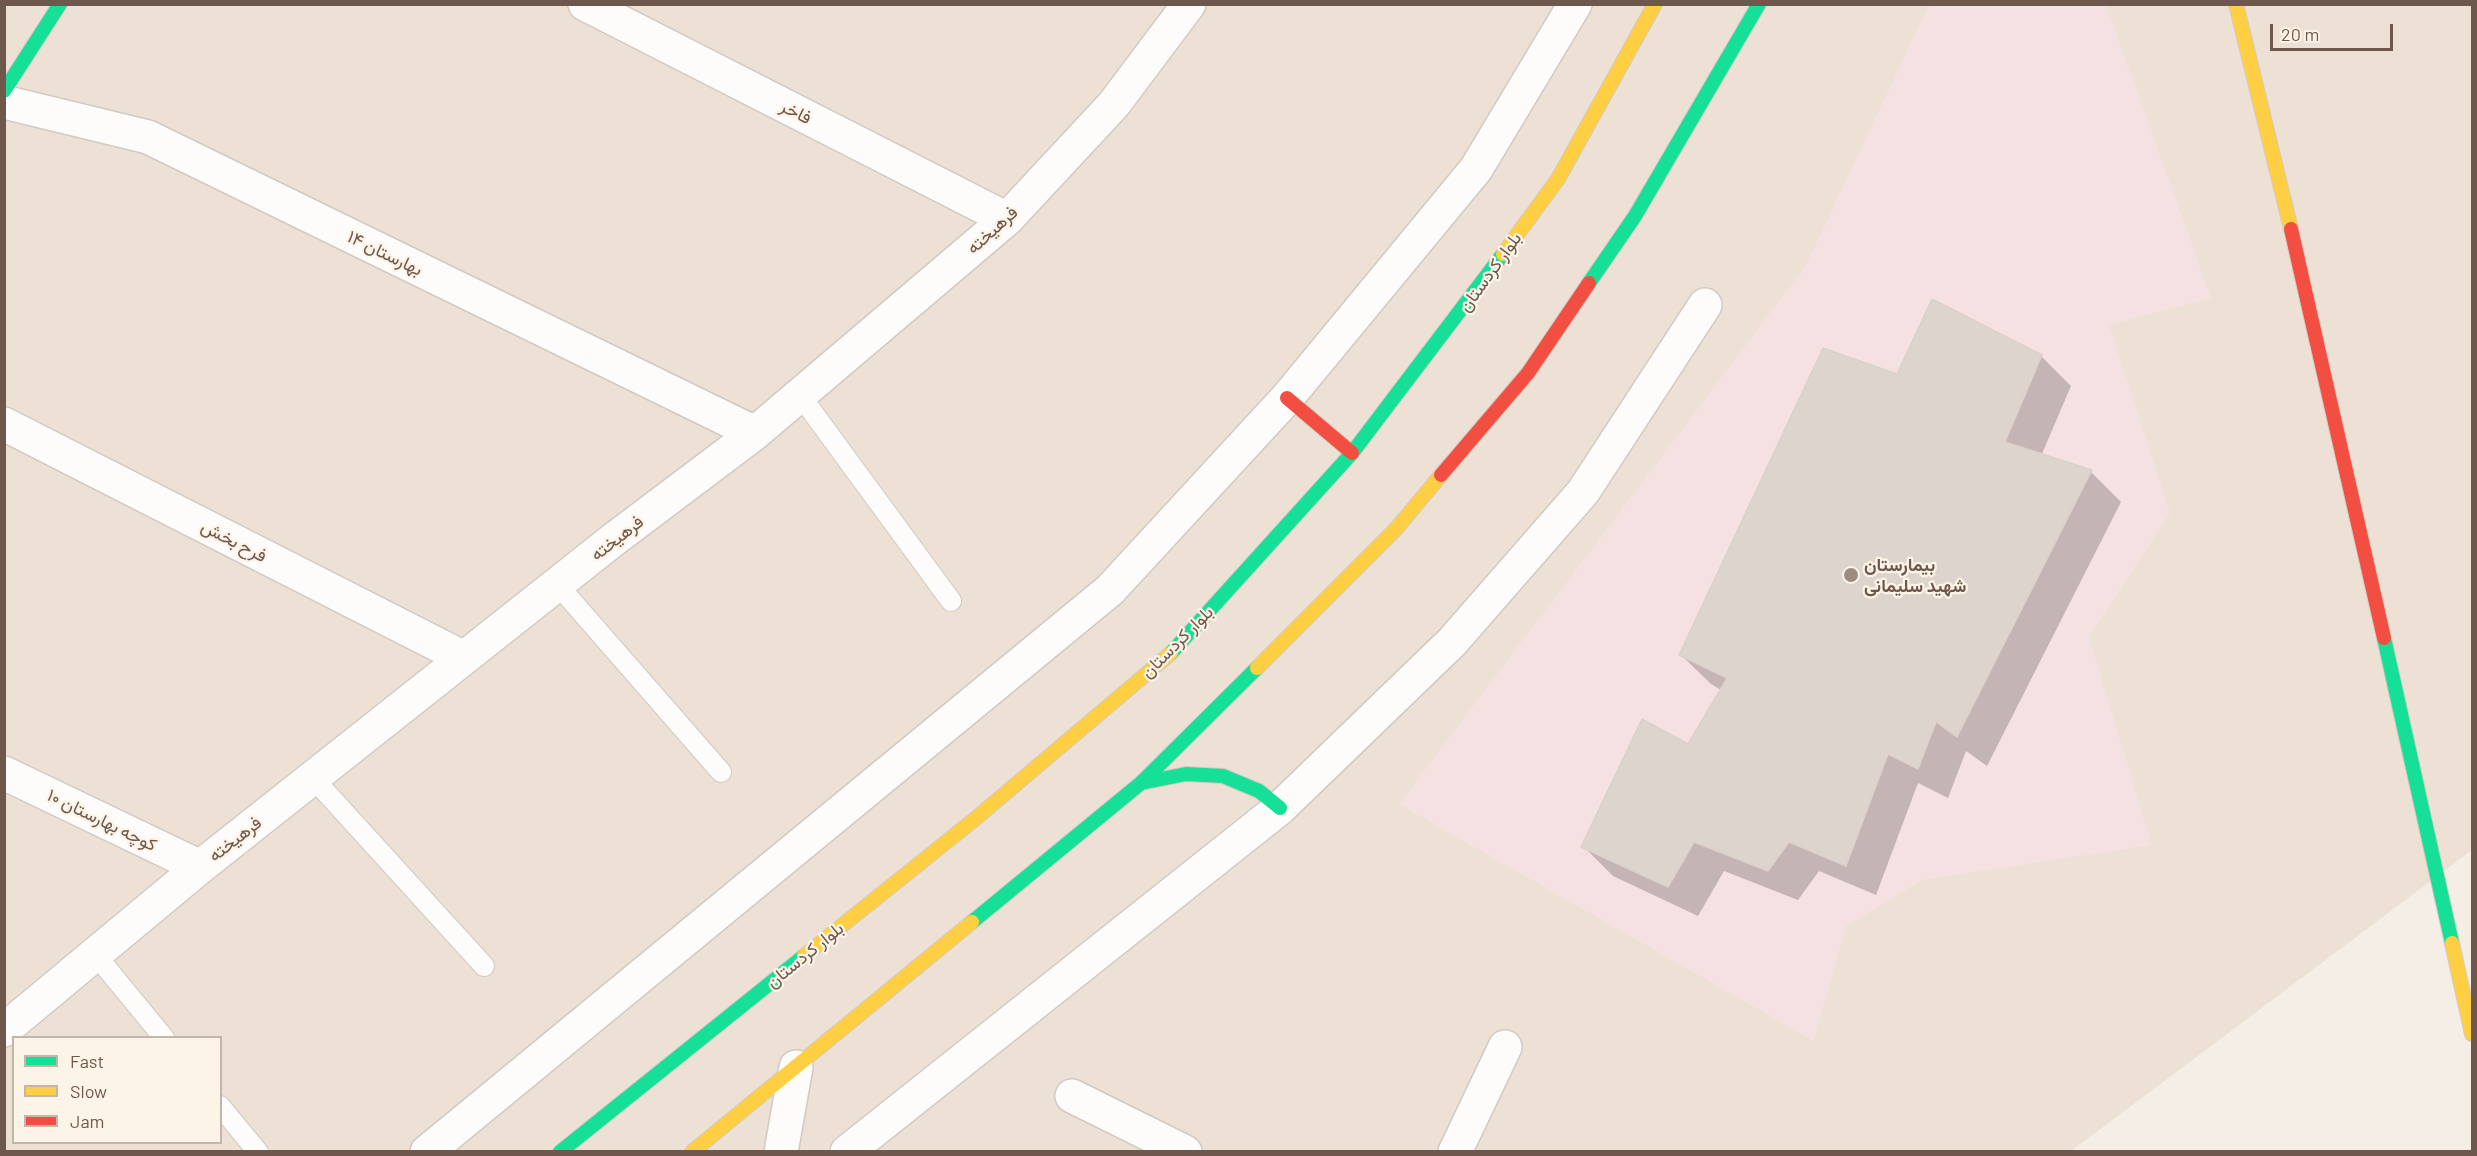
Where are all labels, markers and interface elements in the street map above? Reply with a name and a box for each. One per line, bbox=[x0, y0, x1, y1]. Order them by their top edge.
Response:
scale bar bbox=[2273, 12, 2396, 50]
text: 20 m bbox=[2281, 23, 2319, 45]
street label: فاخر bbox=[777, 95, 815, 129]
street label: فرهیخته bbox=[962, 201, 1022, 259]
street label: بهارستان ۱۴ bbox=[344, 226, 426, 280]
street label: بلوار کردستان bbox=[1454, 228, 1526, 316]
street label: فرهیخته bbox=[586, 511, 648, 565]
street label: فرح بخش bbox=[198, 515, 270, 567]
place label: بیمارستان شهید سلیمانی bbox=[1864, 554, 1966, 596]
marker: بیمارستان شهید سلیمانی bbox=[1842, 566, 1860, 584]
street label: بلوار کردستان bbox=[1136, 601, 1218, 683]
street label: کوچه بهارستان ۱۰ bbox=[44, 784, 160, 856]
street label: فرهیخته bbox=[204, 812, 266, 866]
street label: بلوار کردستان bbox=[762, 917, 848, 993]
legend bbox=[12, 1036, 222, 1144]
text: Fast bbox=[70, 1050, 104, 1072]
text: Slow bbox=[70, 1080, 107, 1102]
text: Jam bbox=[70, 1110, 104, 1132]

